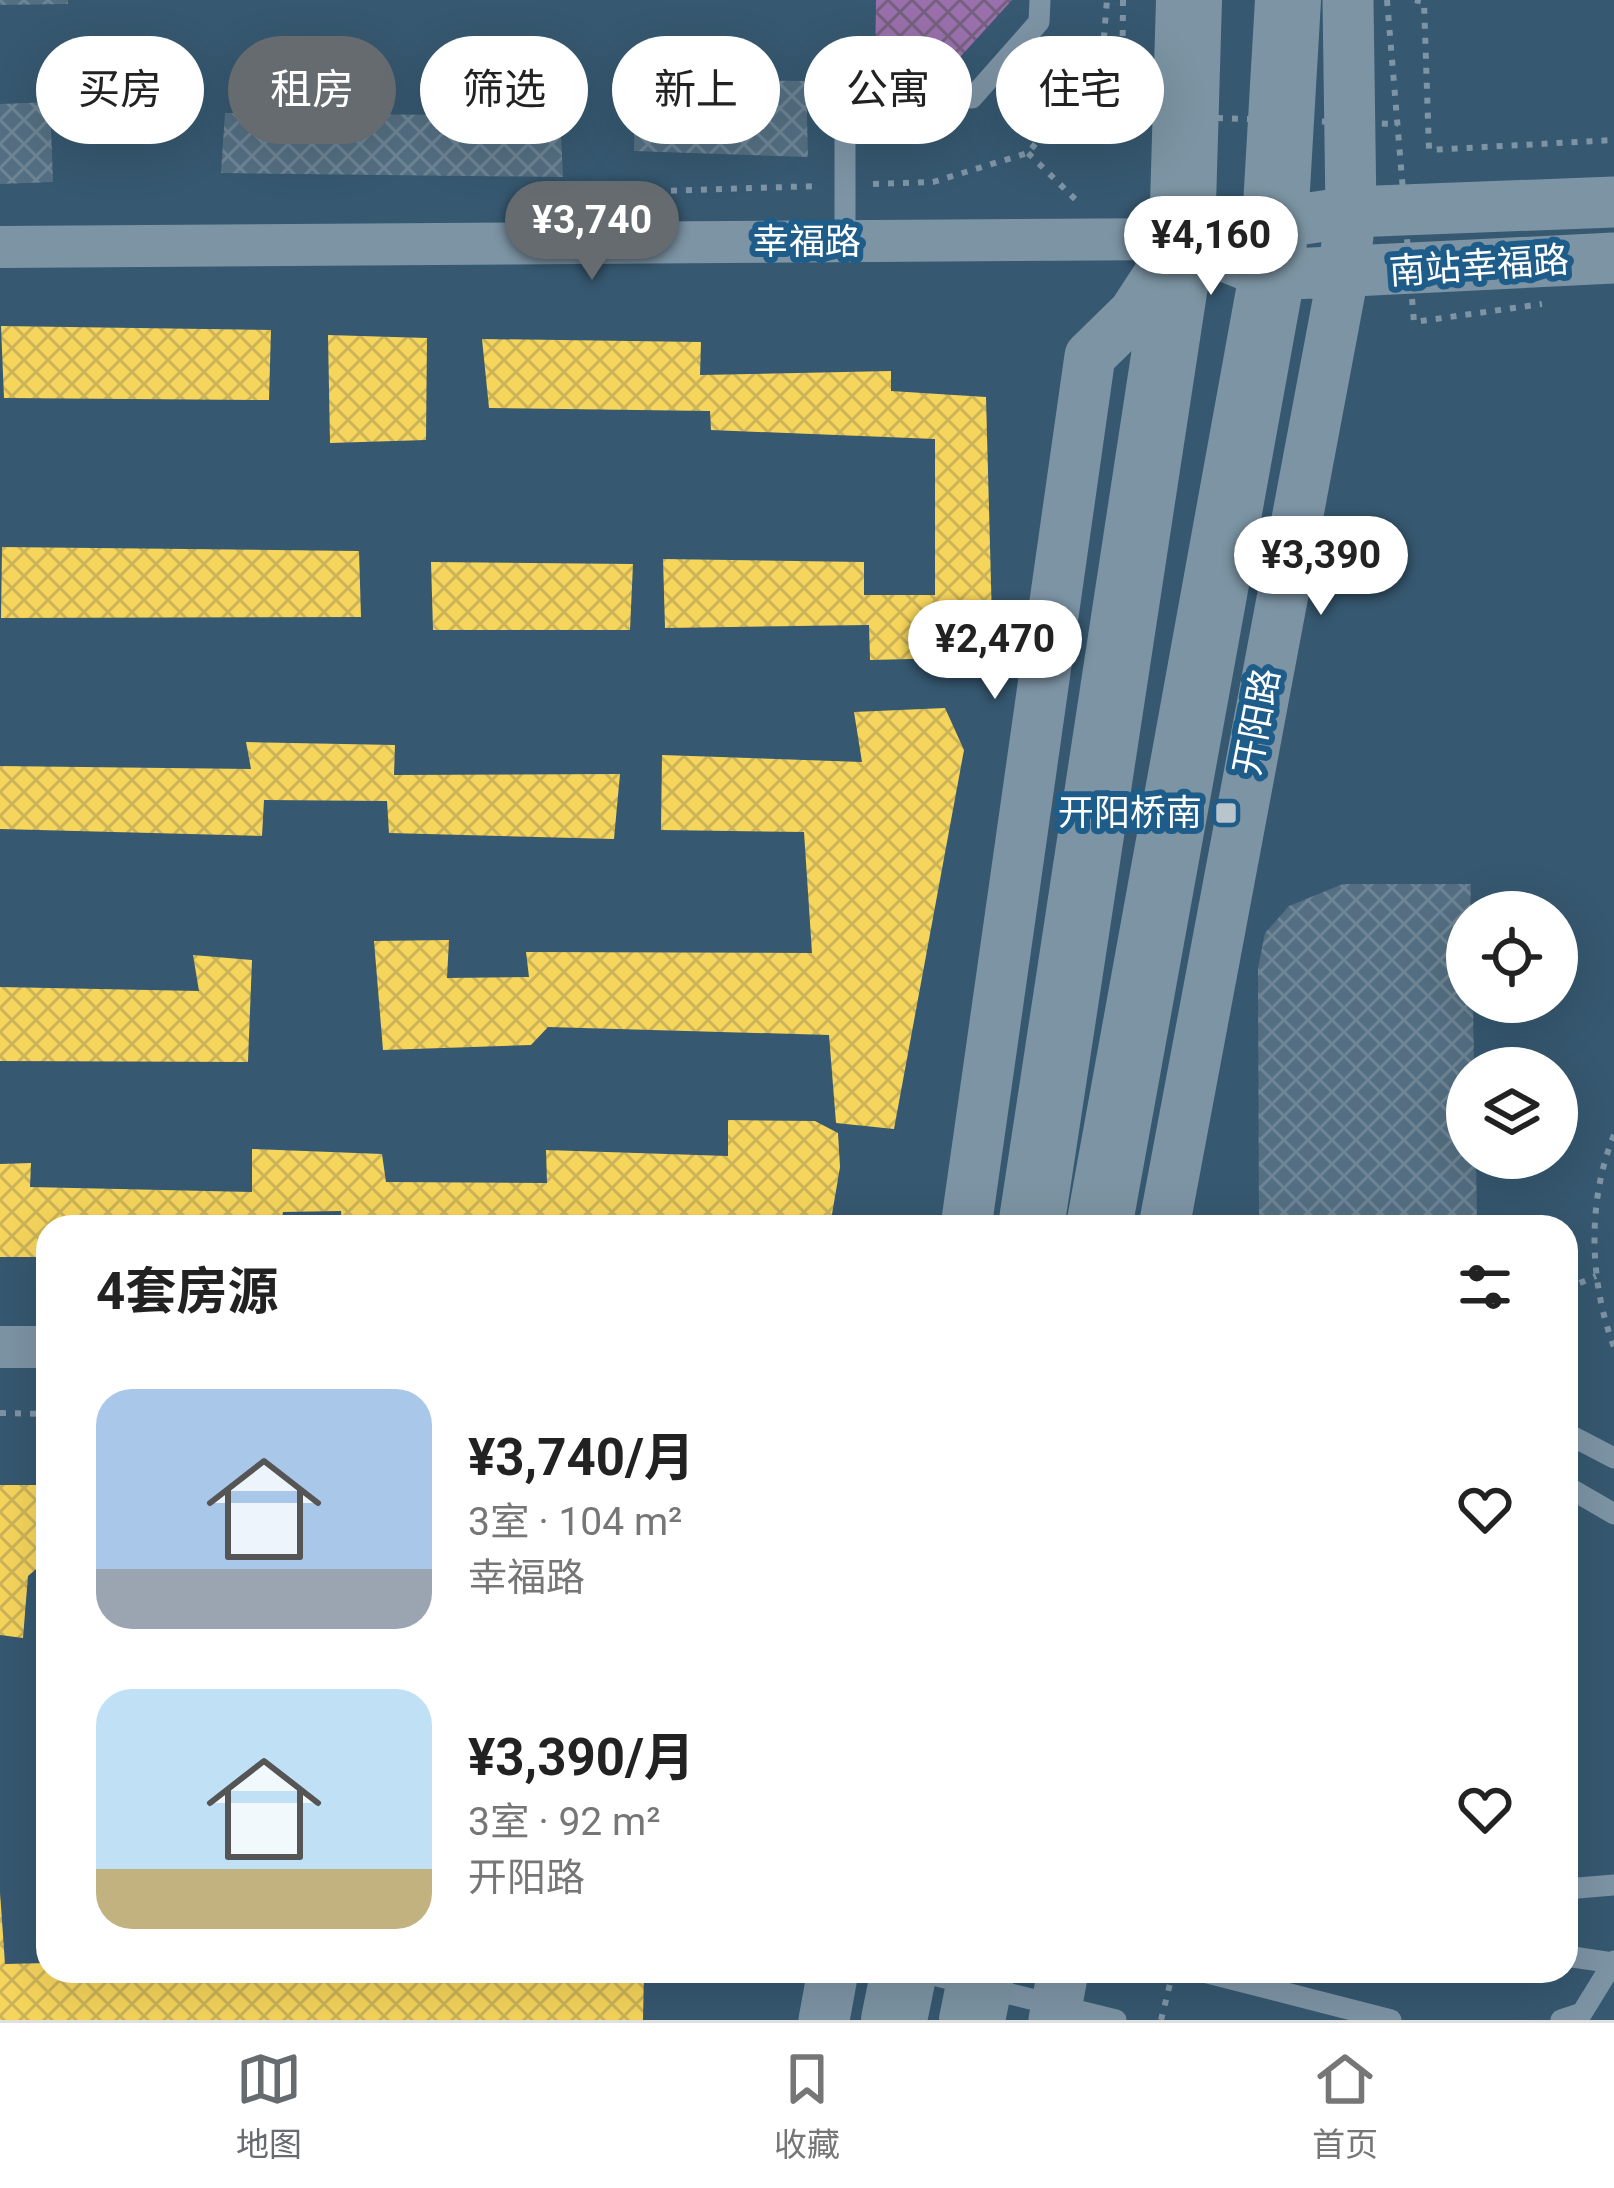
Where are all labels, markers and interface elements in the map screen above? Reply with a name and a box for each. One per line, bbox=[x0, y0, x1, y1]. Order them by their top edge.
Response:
chip: 买房 bbox=[36, 36, 204, 144]
chip: 租房 bbox=[228, 36, 396, 144]
chip: 筛选 bbox=[420, 36, 588, 144]
chip: 新上 bbox=[612, 36, 780, 144]
chip: 公寓 bbox=[804, 36, 972, 144]
chip: 住宅 bbox=[996, 36, 1164, 144]
pin: ¥3,740 bbox=[494, 181, 690, 283]
pin: ¥4,160 bbox=[1113, 196, 1309, 298]
text: ¥3,740 bbox=[532, 197, 652, 243]
text: ¥4,160 bbox=[1151, 212, 1271, 258]
street label: 幸福路 bbox=[753, 221, 861, 263]
street label: 南站幸福路 bbox=[1388, 239, 1570, 293]
pin: ¥3,390 bbox=[1223, 516, 1419, 618]
text: ¥3,390 bbox=[1261, 532, 1381, 578]
pin: ¥2,470 bbox=[897, 600, 1093, 702]
text: ¥2,470 bbox=[935, 616, 1055, 662]
street label: 开阳路 bbox=[1226, 665, 1288, 779]
place label: 开阳桥南 bbox=[1058, 792, 1202, 834]
marker: 开阳桥南 bbox=[1213, 800, 1239, 826]
map controls bbox=[1446, 891, 1578, 1179]
button: locate bbox=[1446, 891, 1578, 1023]
button: layers bbox=[1446, 1047, 1578, 1179]
icon: filters bbox=[1452, 1254, 1518, 1320]
text: 4套房源 bbox=[96, 1262, 278, 1321]
text: ¥3,740/月 bbox=[468, 1428, 695, 1487]
icon: home bbox=[192, 1437, 336, 1581]
icon: heart bbox=[1452, 1476, 1518, 1542]
text: 3室 · 104 m² bbox=[468, 1499, 682, 1545]
text: 幸福路 bbox=[468, 1555, 585, 1601]
text: ¥3,390/月 bbox=[468, 1728, 695, 1787]
icon: home bbox=[192, 1737, 336, 1881]
icon: heart bbox=[1452, 1776, 1518, 1842]
text: 3室 · 92 m² bbox=[468, 1799, 660, 1845]
text: 开阳路 bbox=[468, 1855, 585, 1901]
tab: 地图 bbox=[236, 2046, 302, 2166]
tab: 收藏 bbox=[774, 2046, 840, 2166]
tab: 首页 bbox=[1312, 2046, 1378, 2166]

